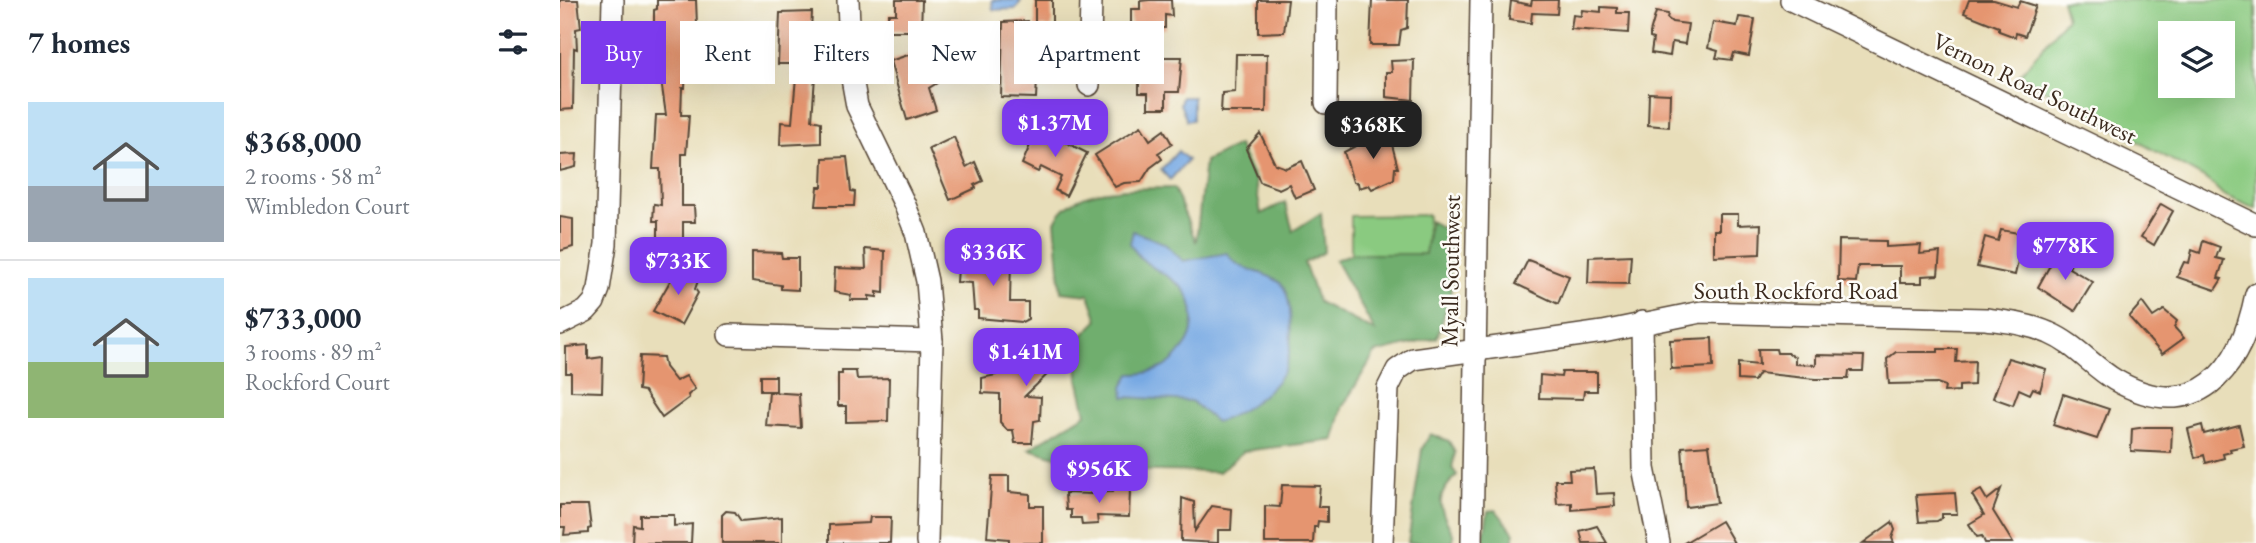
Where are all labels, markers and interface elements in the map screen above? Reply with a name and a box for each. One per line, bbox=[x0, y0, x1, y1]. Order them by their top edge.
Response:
chip: Buy bbox=[581, 21, 666, 84]
chip: Rent bbox=[680, 21, 775, 84]
chip: Filters bbox=[789, 21, 894, 84]
chip: New bbox=[908, 21, 1000, 84]
chip: Apartment bbox=[1014, 21, 1164, 84]
map controls bbox=[2158, 21, 2235, 98]
button: layers bbox=[2158, 21, 2235, 98]
text: 7 homes bbox=[28, 23, 130, 62]
icon: filters bbox=[494, 23, 532, 61]
street label: Vernon Road Southwest bbox=[1928, 25, 2143, 151]
pin: $1.37M bbox=[998, 100, 1112, 159]
pin: $368K bbox=[1324, 102, 1422, 161]
text: $1.37M bbox=[1018, 107, 1092, 137]
text: $368K bbox=[1341, 109, 1405, 139]
text: $368,000 bbox=[245, 122, 361, 161]
icon: home bbox=[84, 130, 168, 214]
text: 2 rooms · 58 m² bbox=[245, 161, 382, 191]
text: Wimbledon Court bbox=[245, 191, 409, 221]
street label: Myall Southwest bbox=[1433, 194, 1467, 347]
pin: $778K bbox=[2016, 222, 2114, 282]
pin: $336K bbox=[944, 229, 1042, 288]
text: $778K bbox=[2033, 230, 2097, 260]
text: $336K bbox=[961, 236, 1025, 266]
pin: $733K bbox=[629, 238, 727, 297]
text: $733K bbox=[646, 245, 710, 275]
street label: South Rockford Road bbox=[1694, 275, 1899, 306]
text: $733,000 bbox=[245, 298, 361, 337]
icon: home bbox=[84, 306, 168, 390]
pin: $1.41M bbox=[969, 328, 1083, 388]
text: $1.41M bbox=[989, 336, 1063, 366]
text: 3 rooms · 89 m² bbox=[245, 337, 382, 367]
text: Rockford Court bbox=[245, 367, 390, 397]
pin: $956K bbox=[1050, 446, 1148, 505]
text: $956K bbox=[1067, 453, 1131, 483]

